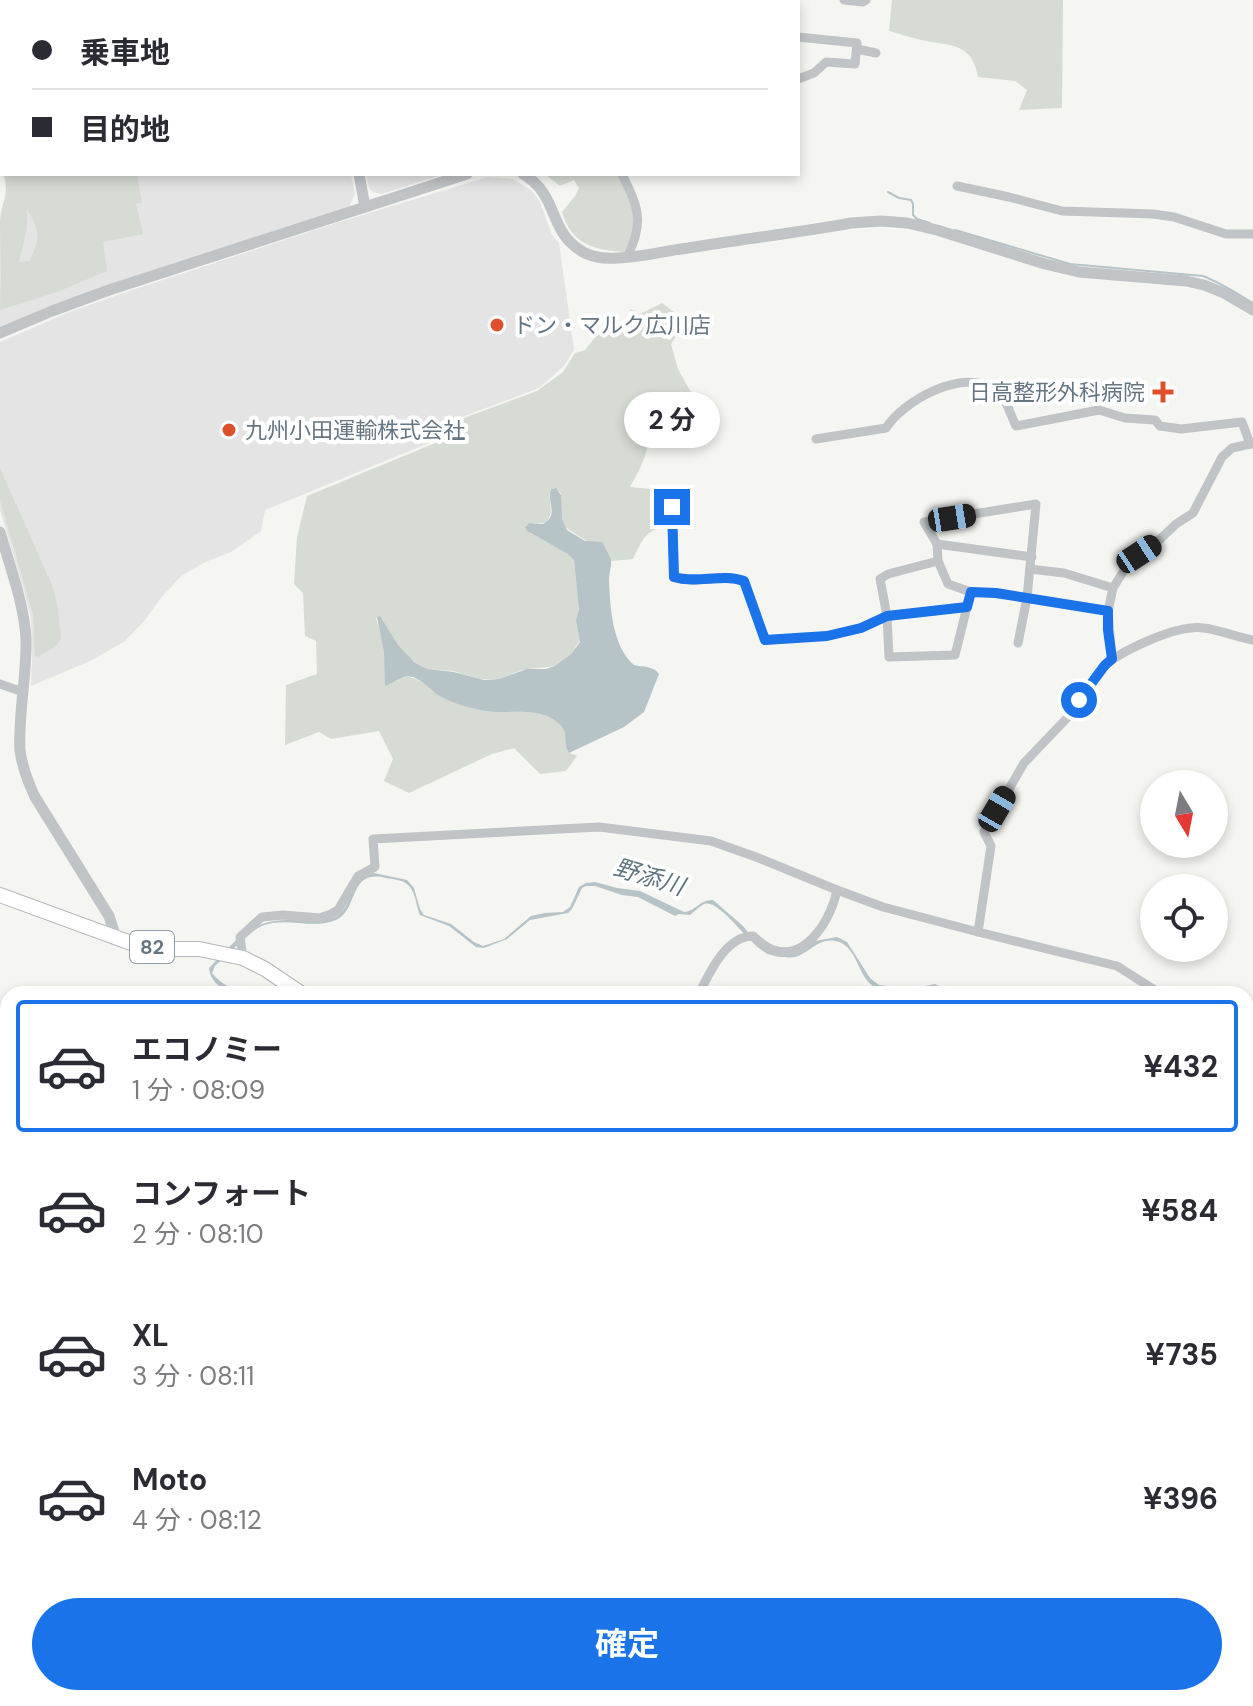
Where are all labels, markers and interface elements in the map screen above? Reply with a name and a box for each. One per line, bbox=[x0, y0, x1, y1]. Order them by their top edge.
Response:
text: 乗車地 bbox=[80, 33, 170, 72]
text: 目的地 bbox=[80, 110, 170, 149]
place label: ドン・マルク広川店 bbox=[513, 311, 711, 340]
marker: ドン・マルク広川店 bbox=[488, 316, 506, 334]
place label: 日高整形外科病院 bbox=[969, 378, 1145, 407]
marker: 日高整形外科病院 bbox=[1152, 381, 1174, 403]
callout: 2 分 bbox=[624, 391, 720, 447]
text: 2 分 bbox=[648, 403, 696, 437]
place label: 九州小田運輸株式会社 bbox=[245, 416, 465, 445]
marker: 九州小田運輸株式会社 bbox=[220, 421, 238, 439]
route end bbox=[654, 489, 690, 525]
car bbox=[926, 502, 978, 534]
car bbox=[1112, 531, 1166, 577]
route start bbox=[1061, 682, 1097, 718]
north arrow bbox=[1140, 770, 1228, 858]
map controls bbox=[1140, 770, 1228, 962]
car bbox=[975, 782, 1019, 836]
water label: 野添川 bbox=[610, 851, 691, 903]
button: locate bbox=[1140, 874, 1228, 962]
road number: 82 bbox=[130, 931, 174, 963]
icon: car bbox=[36, 1030, 108, 1102]
text: エコノミー bbox=[132, 1030, 282, 1069]
text: ¥432 bbox=[1144, 1047, 1218, 1086]
text: 1 分 · 08:09 bbox=[132, 1073, 265, 1107]
icon: car bbox=[36, 1174, 108, 1246]
text: コンフォート bbox=[132, 1174, 311, 1213]
text: ¥584 bbox=[1141, 1191, 1218, 1230]
text: 2 分 · 08:10 bbox=[132, 1217, 264, 1251]
text: XL bbox=[132, 1316, 169, 1355]
icon: car bbox=[36, 1318, 108, 1390]
text: ¥735 bbox=[1145, 1335, 1218, 1374]
text: 3 分 · 08:11 bbox=[132, 1359, 254, 1393]
text: Moto bbox=[132, 1460, 207, 1499]
icon: car bbox=[36, 1462, 108, 1534]
text: ¥396 bbox=[1143, 1479, 1218, 1518]
text: 4 分 · 08:12 bbox=[132, 1503, 262, 1537]
button: 確定 bbox=[32, 1598, 1222, 1690]

